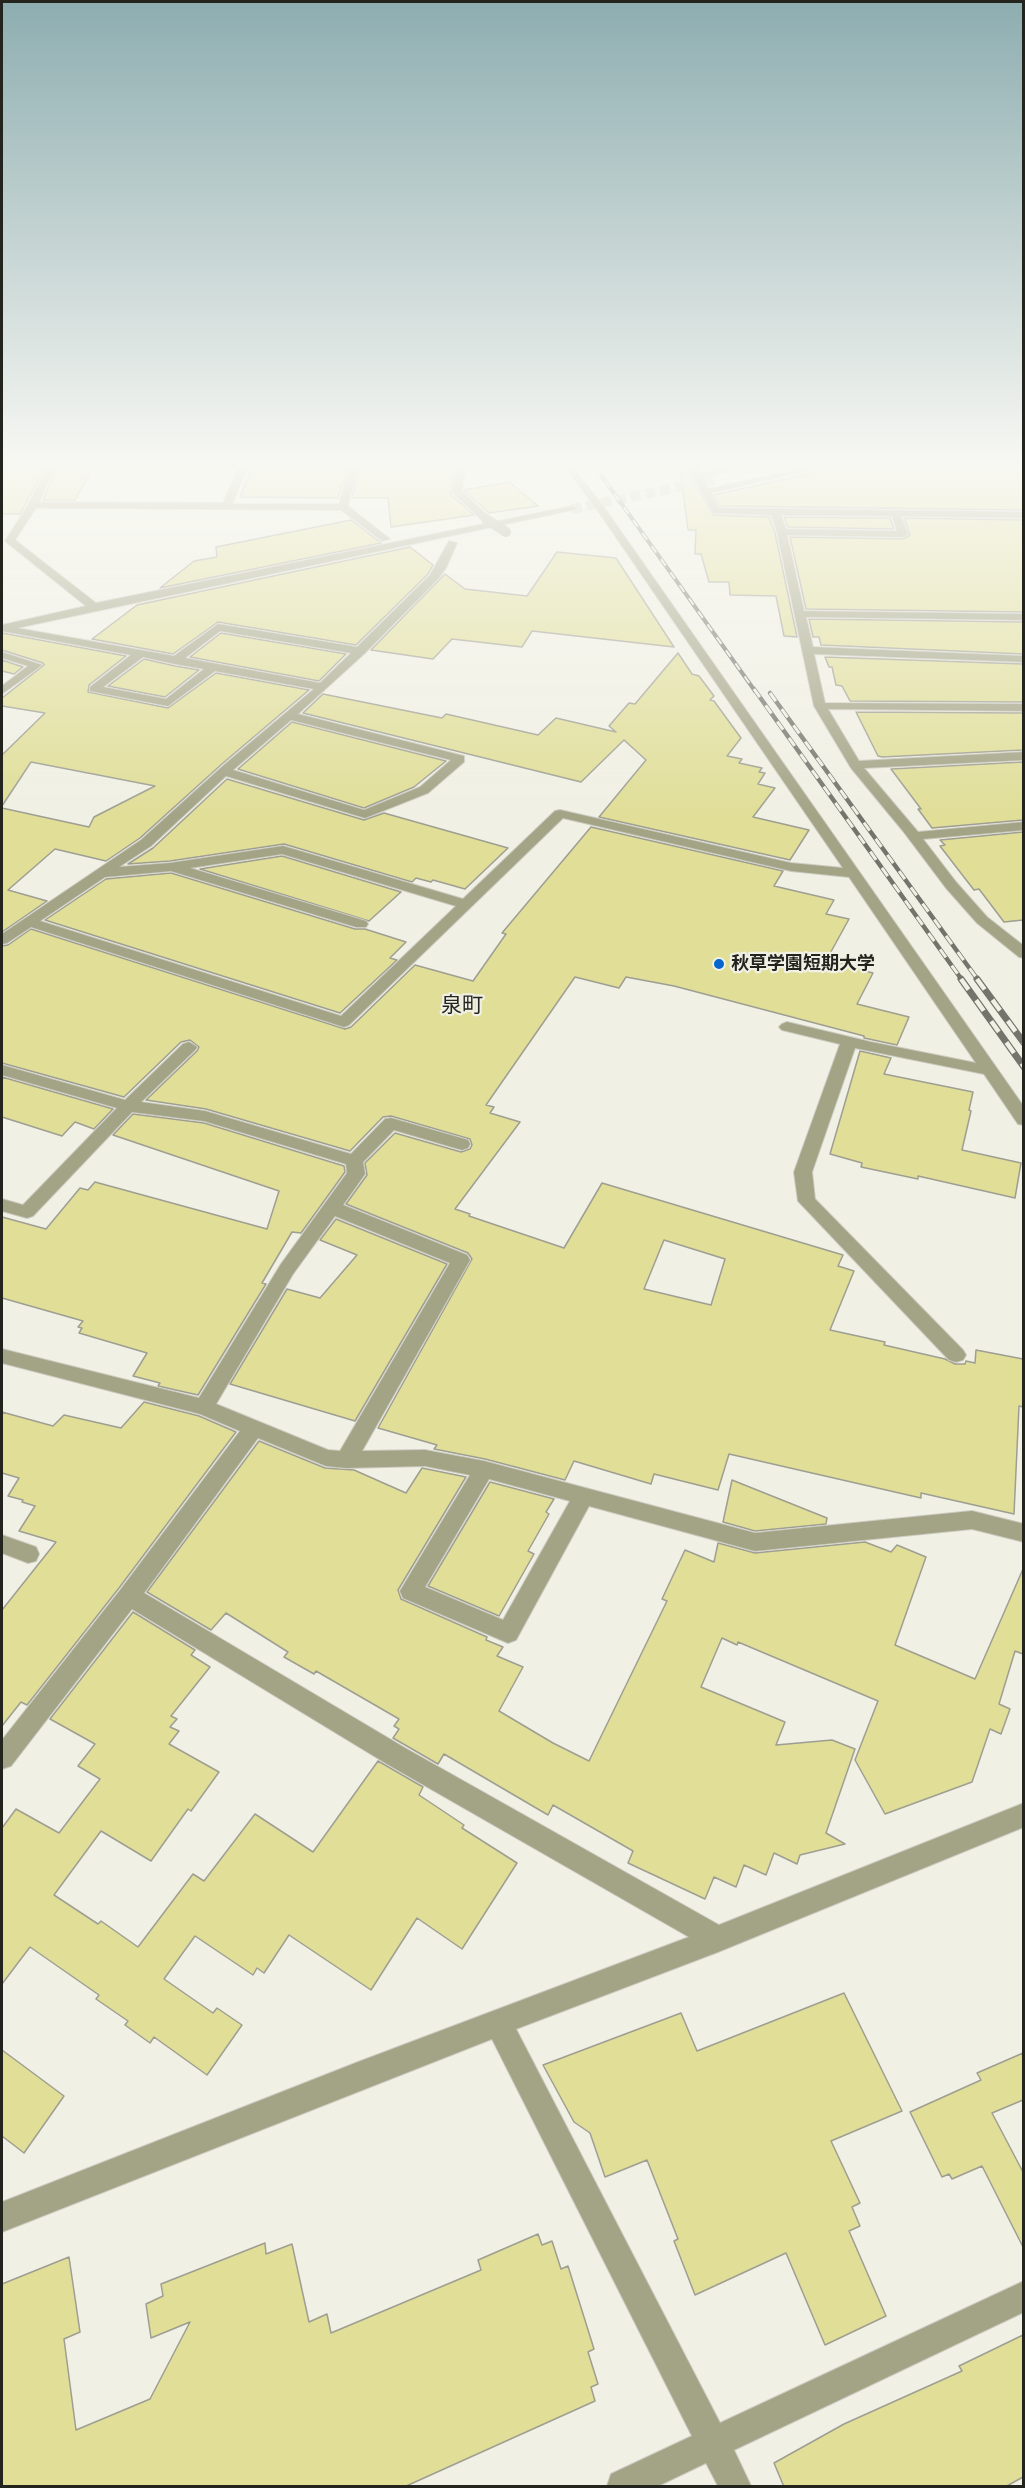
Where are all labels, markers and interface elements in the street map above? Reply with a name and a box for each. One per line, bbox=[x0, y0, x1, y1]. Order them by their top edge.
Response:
place label: 秋草学園短期大学 bbox=[731, 953, 875, 975]
marker: 秋草学園短期大学 bbox=[712, 957, 726, 971]
district label: 泉町 bbox=[441, 993, 483, 1019]

